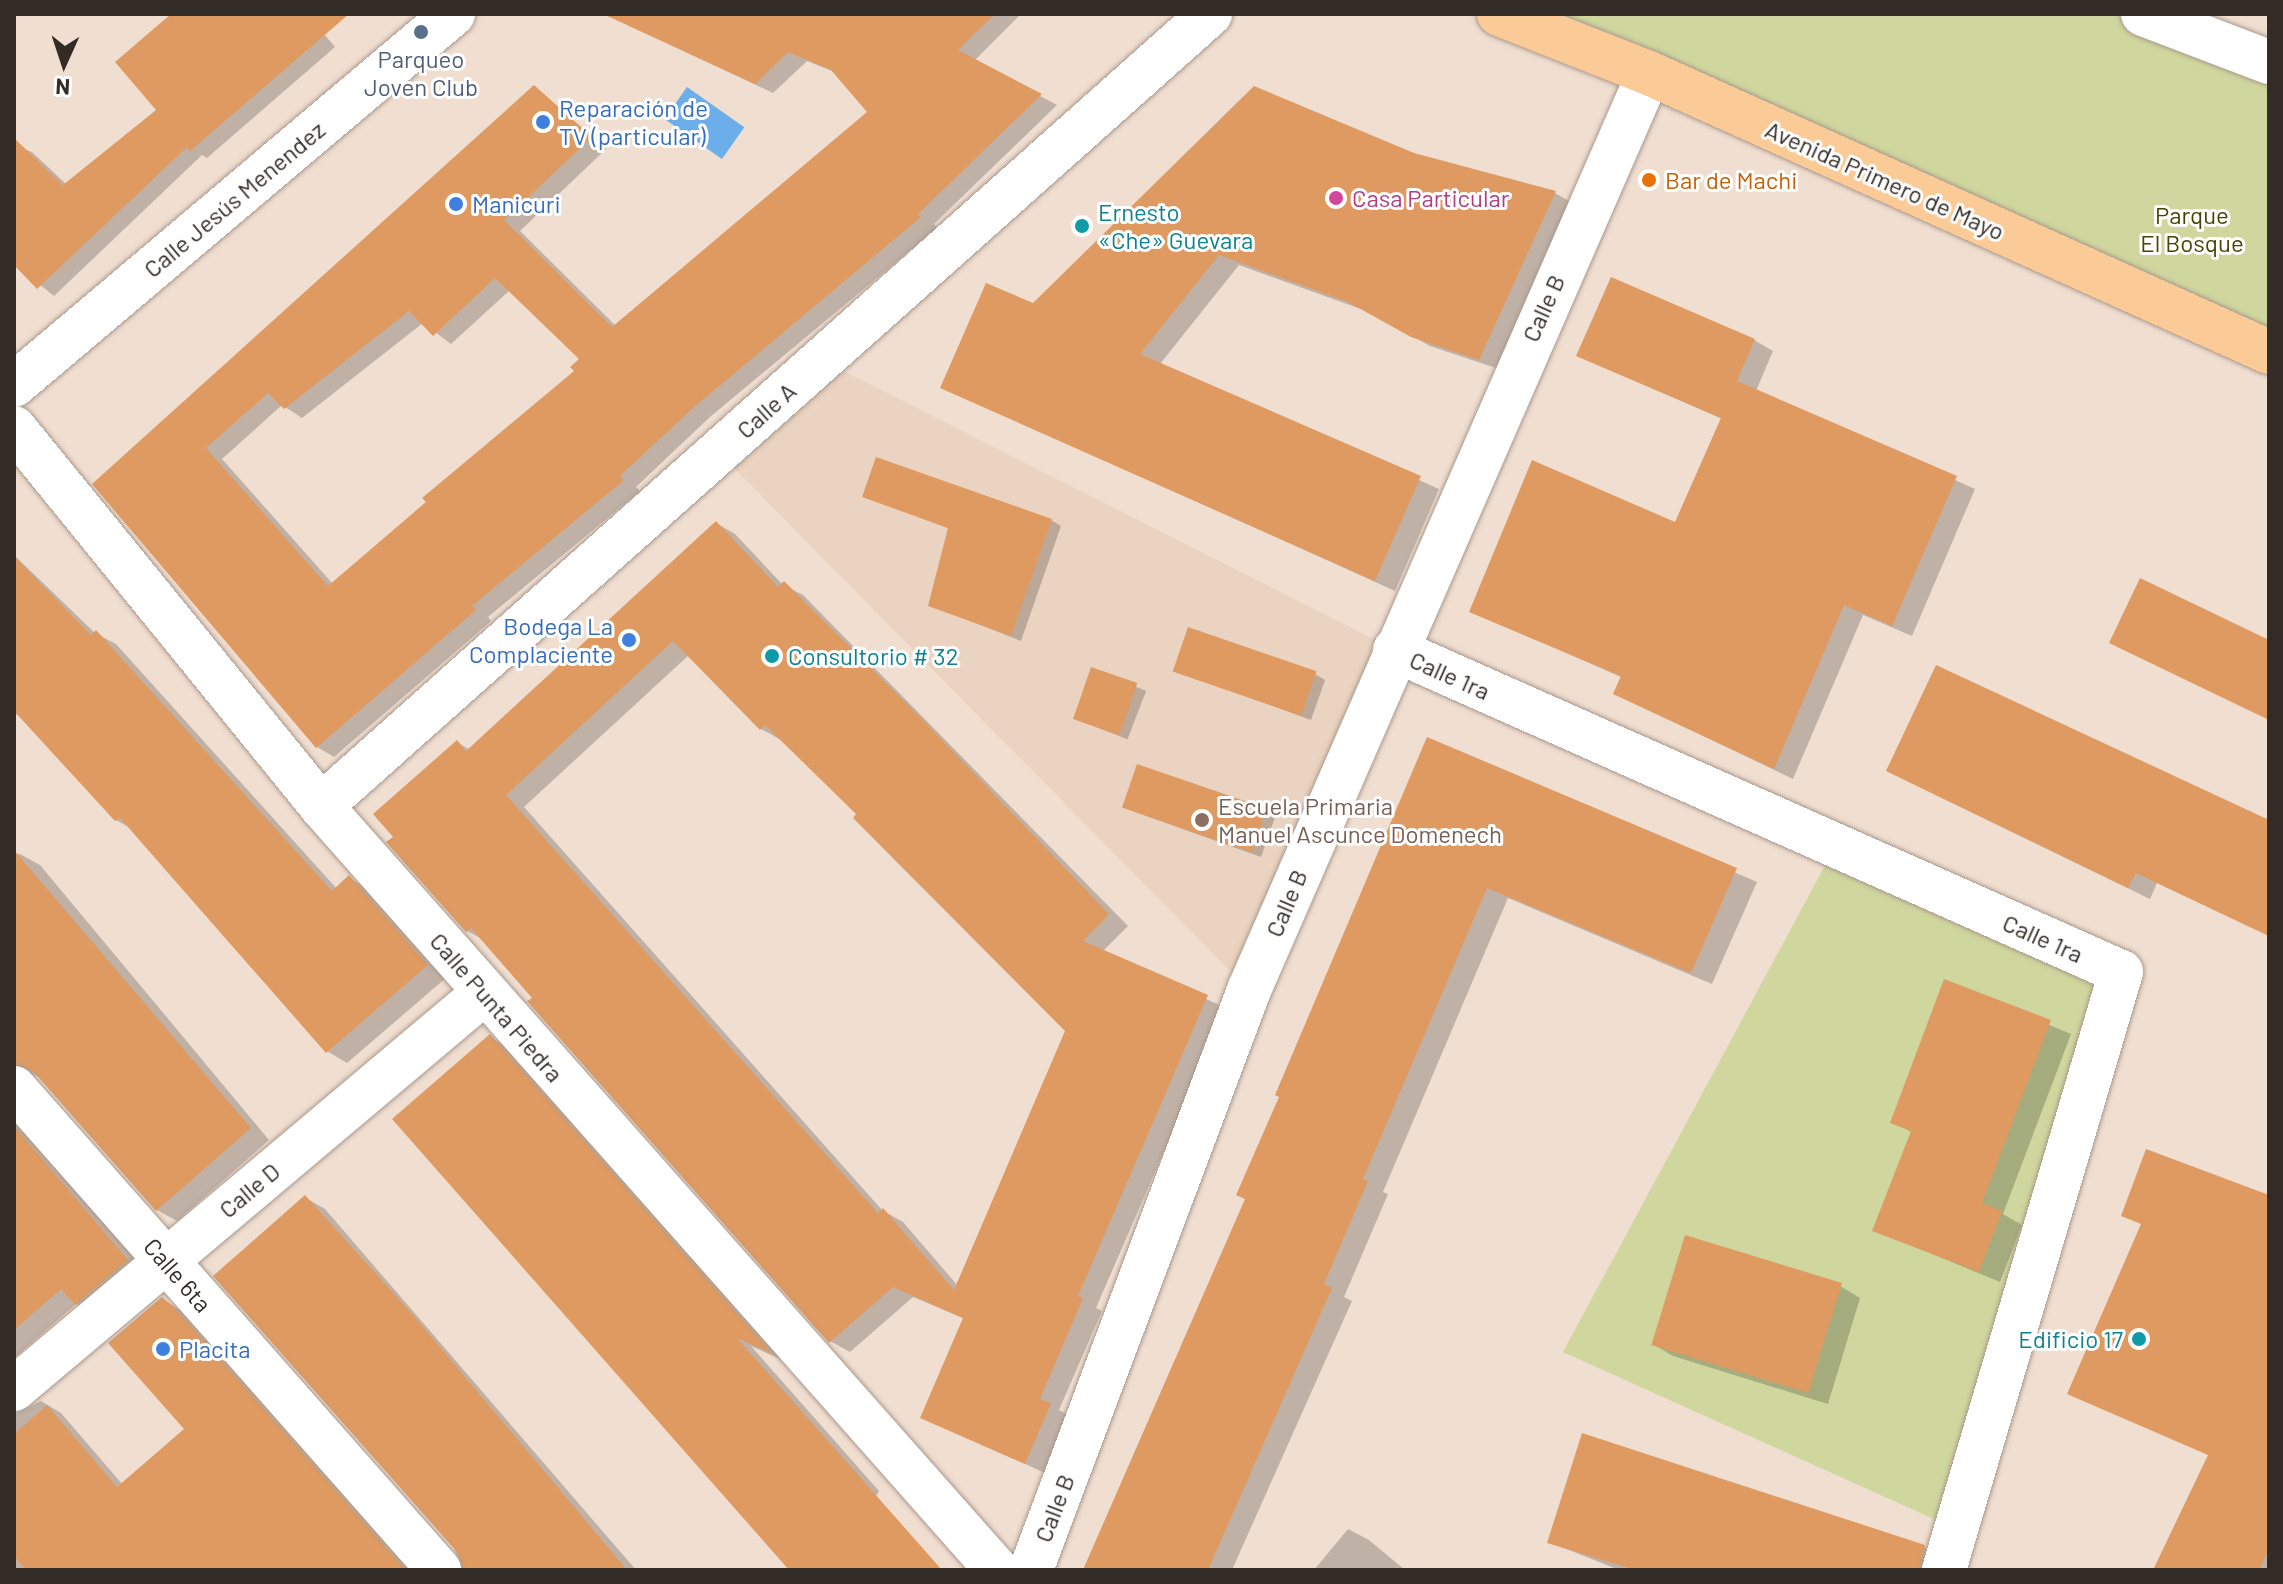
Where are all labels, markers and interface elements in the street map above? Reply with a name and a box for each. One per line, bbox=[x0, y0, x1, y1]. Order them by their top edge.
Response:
marker: Parqueo Joven Club bbox=[412, 23, 430, 41]
north arrow bbox=[24, 24, 104, 104]
place label: Parqueo Joven Club bbox=[364, 45, 478, 101]
text: N bbox=[55, 75, 71, 101]
place label: Reparación de TV (particular) bbox=[559, 94, 708, 150]
marker: Reparación de TV (particular) bbox=[534, 113, 552, 131]
street label: Avenida Primero de Mayo bbox=[1761, 114, 2009, 246]
street label: Calle Jesús Menendez bbox=[138, 115, 330, 283]
place label: Bar de Machi bbox=[1665, 166, 1797, 194]
marker: Bar de Machi bbox=[1640, 171, 1658, 189]
place label: Casa Particular bbox=[1352, 184, 1509, 212]
marker: Casa Particular bbox=[1327, 189, 1345, 207]
place label: Manicuri bbox=[472, 190, 561, 218]
marker: Manicuri bbox=[447, 195, 465, 213]
place label: Ernesto «Che» Guevara bbox=[1098, 198, 1253, 254]
park label: Parque El Bosque bbox=[2140, 201, 2244, 257]
marker: Ernesto «Che» Guevara bbox=[1073, 217, 1091, 235]
street label: Calle B bbox=[1516, 270, 1570, 346]
street label: Calle A bbox=[730, 376, 802, 444]
place label: Bodega La Complaciente bbox=[469, 612, 613, 668]
marker: Bodega La Complaciente bbox=[620, 631, 638, 649]
place label: Consultorio # 32 bbox=[788, 642, 959, 670]
street label: Calle 1ra bbox=[1405, 645, 1495, 705]
marker: Consultorio # 32 bbox=[763, 647, 781, 665]
place label: Escuela Primaria Manuel Ascunce Domenech bbox=[1218, 792, 1502, 848]
marker: Escuela Primaria Manuel Ascunce Domenech bbox=[1193, 811, 1211, 829]
street label: Calle B bbox=[1259, 865, 1313, 941]
street label: Calle 1ra bbox=[1998, 908, 2088, 968]
street label: Calle Punta Piedra bbox=[424, 927, 570, 1087]
street label: Calle D bbox=[213, 1156, 285, 1224]
street label: Calle 6ta bbox=[138, 1232, 218, 1318]
place label: Edificio 17 bbox=[2018, 1325, 2123, 1353]
marker: Edificio 17 bbox=[2130, 1330, 2148, 1348]
place label: Placita bbox=[179, 1335, 251, 1363]
marker: Placita bbox=[154, 1340, 172, 1358]
street label: Calle B bbox=[1028, 1470, 1080, 1546]

